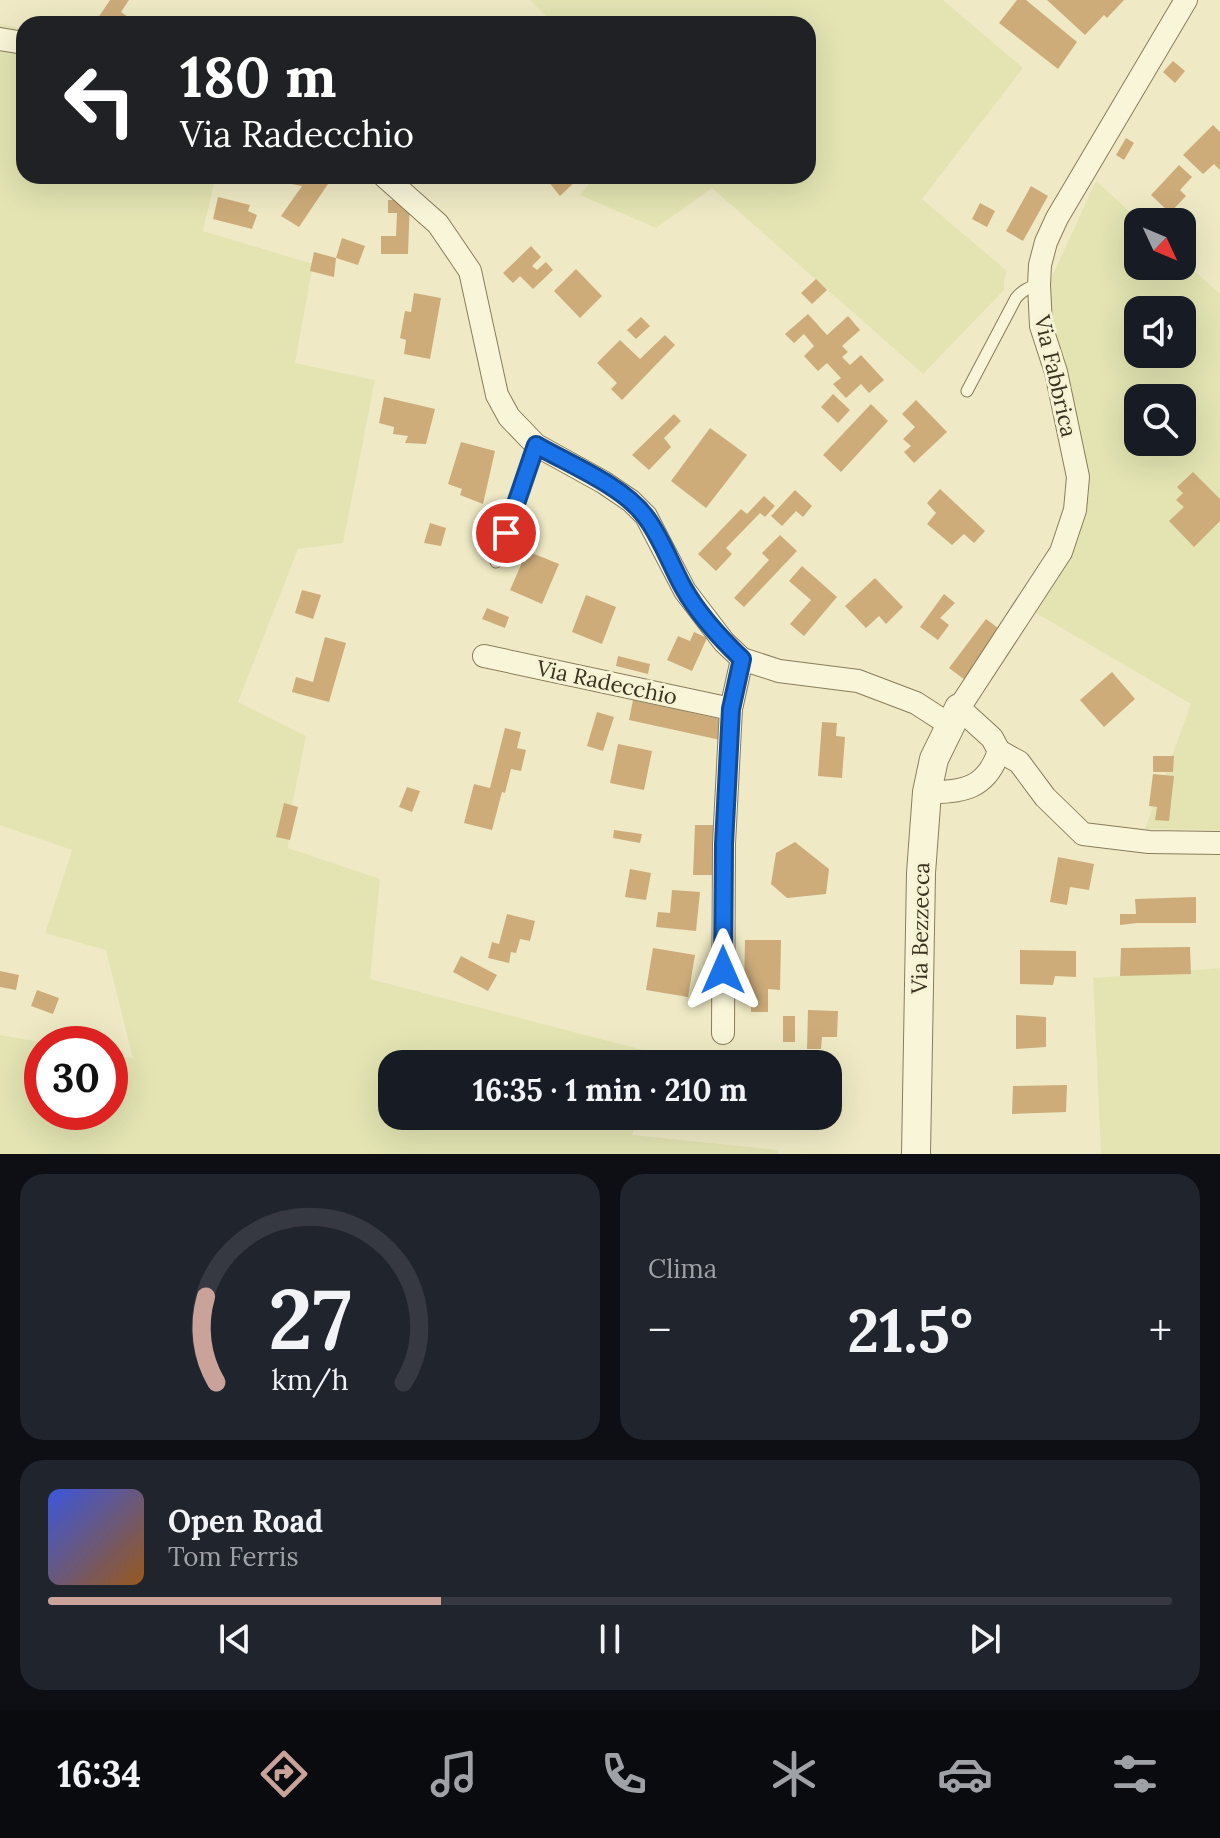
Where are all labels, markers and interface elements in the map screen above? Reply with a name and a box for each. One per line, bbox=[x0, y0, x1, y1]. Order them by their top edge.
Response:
text: 180 m bbox=[180, 41, 337, 112]
icon: left bbox=[48, 48, 152, 152]
text: Via Radecchio bbox=[180, 111, 414, 157]
north arrow bbox=[1124, 208, 1196, 280]
map controls bbox=[1124, 208, 1196, 456]
button: sound bbox=[1124, 296, 1196, 368]
street label: Via Fabbrica bbox=[1028, 311, 1084, 440]
button: search bbox=[1124, 384, 1196, 456]
pin bbox=[472, 499, 540, 567]
icon: arrive bbox=[484, 511, 528, 555]
street label: Via Radecchio bbox=[533, 653, 680, 711]
street label: Via Bezzecca bbox=[905, 862, 935, 995]
position arrow bbox=[681, 928, 765, 1012]
speed limit sign: 30 bbox=[24, 1026, 128, 1130]
text: 16:35 · 1 min · 210 m bbox=[473, 1071, 747, 1109]
text: Clima bbox=[648, 1252, 717, 1285]
text: 27 bbox=[268, 1265, 352, 1372]
text: 21.5° bbox=[847, 1292, 973, 1368]
text: − bbox=[648, 1302, 671, 1358]
text: + bbox=[1149, 1302, 1172, 1358]
text: km/h bbox=[271, 1361, 349, 1398]
text: Open Road bbox=[168, 1502, 323, 1540]
text: Tom Ferris bbox=[168, 1540, 298, 1573]
icon: previous bbox=[213, 1617, 257, 1661]
icon: pause bbox=[588, 1617, 632, 1661]
icon: next bbox=[963, 1617, 1007, 1661]
icon: directions bbox=[256, 1746, 312, 1802]
icon: music bbox=[426, 1746, 482, 1802]
icon: phone bbox=[596, 1746, 652, 1802]
icon: climate bbox=[766, 1746, 822, 1802]
icon: car bbox=[937, 1746, 993, 1802]
icon: filters bbox=[1107, 1746, 1163, 1802]
text: 16:34 bbox=[57, 1751, 141, 1797]

